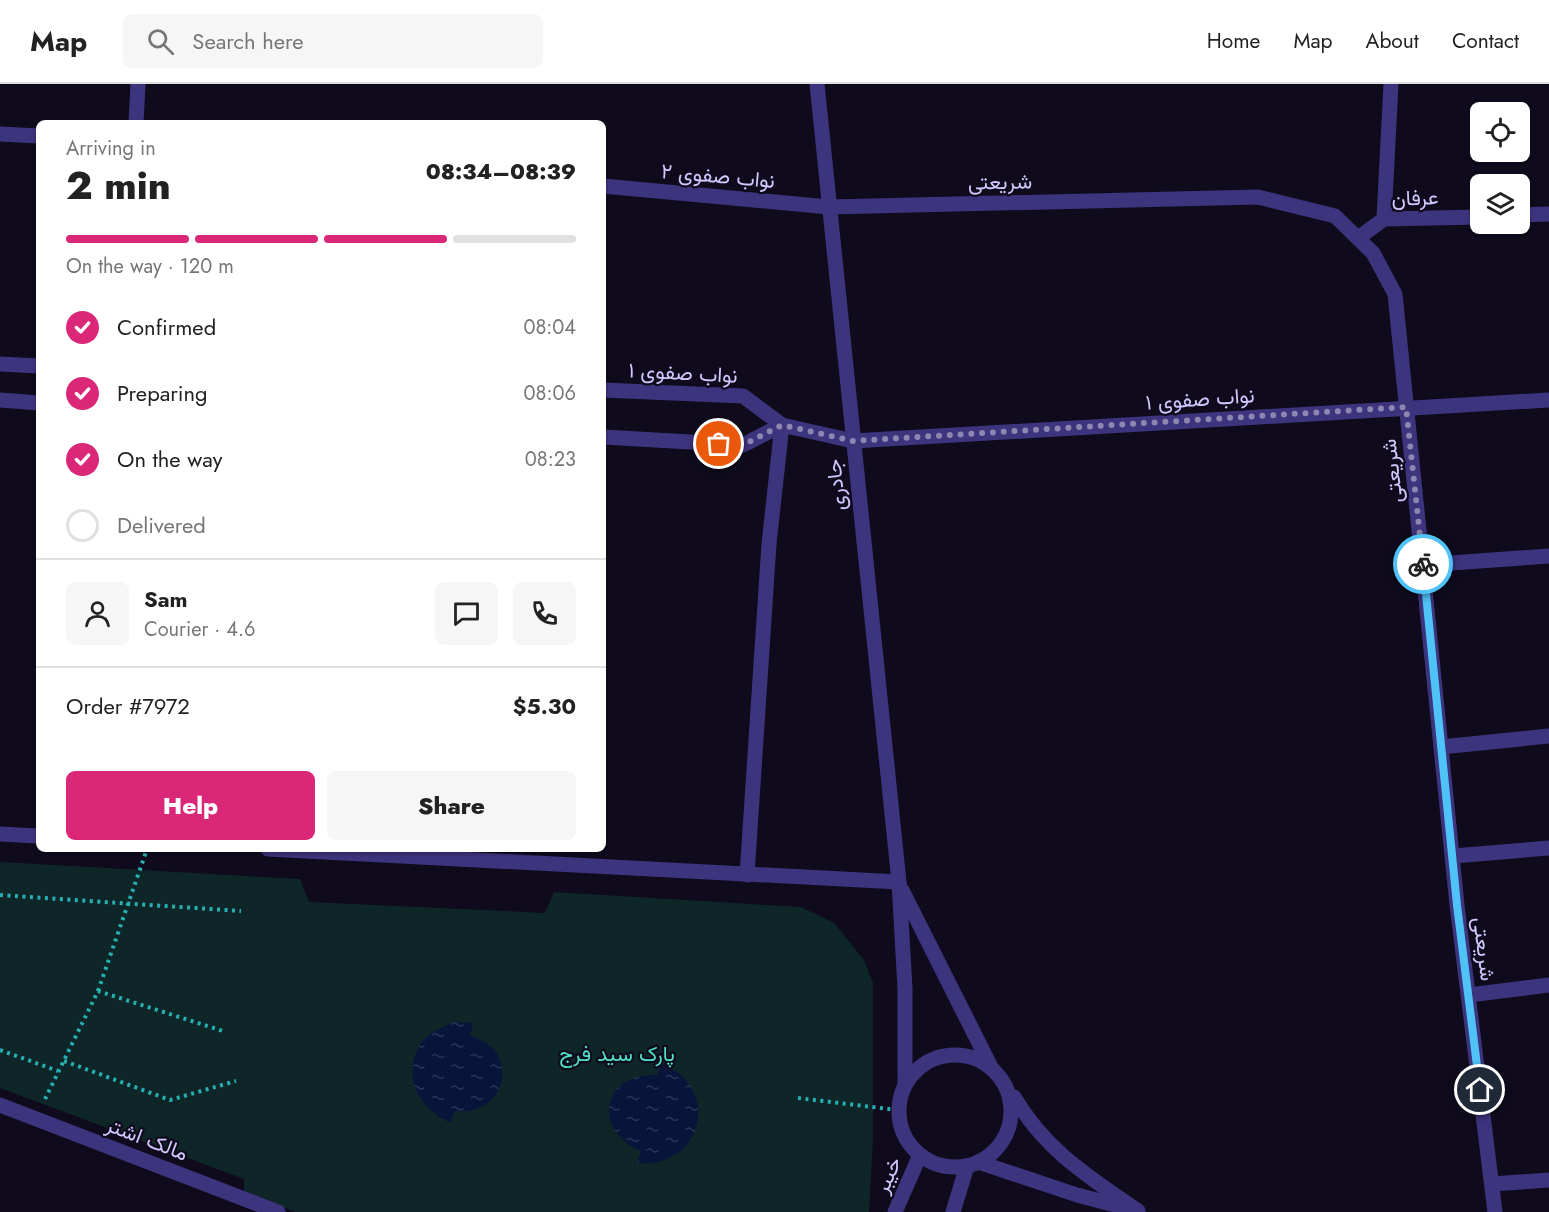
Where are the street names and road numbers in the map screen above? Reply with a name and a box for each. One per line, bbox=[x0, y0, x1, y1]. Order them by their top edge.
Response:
street label: نواب صفوی ۲ bbox=[660, 156, 776, 196]
street label: شریعتی bbox=[968, 166, 1032, 198]
street label: عرفان bbox=[1391, 182, 1439, 214]
street label: نواب صفوی ۱ bbox=[628, 355, 738, 391]
street label: نواب صفوی ۱ bbox=[1144, 380, 1256, 418]
street label: شریعتی bbox=[1374, 437, 1410, 505]
street label: جادری bbox=[818, 458, 854, 512]
street label: شریعتی bbox=[1465, 915, 1503, 983]
street label: مالک اشتر bbox=[101, 1109, 192, 1168]
street label: خیبر bbox=[866, 1152, 909, 1199]

